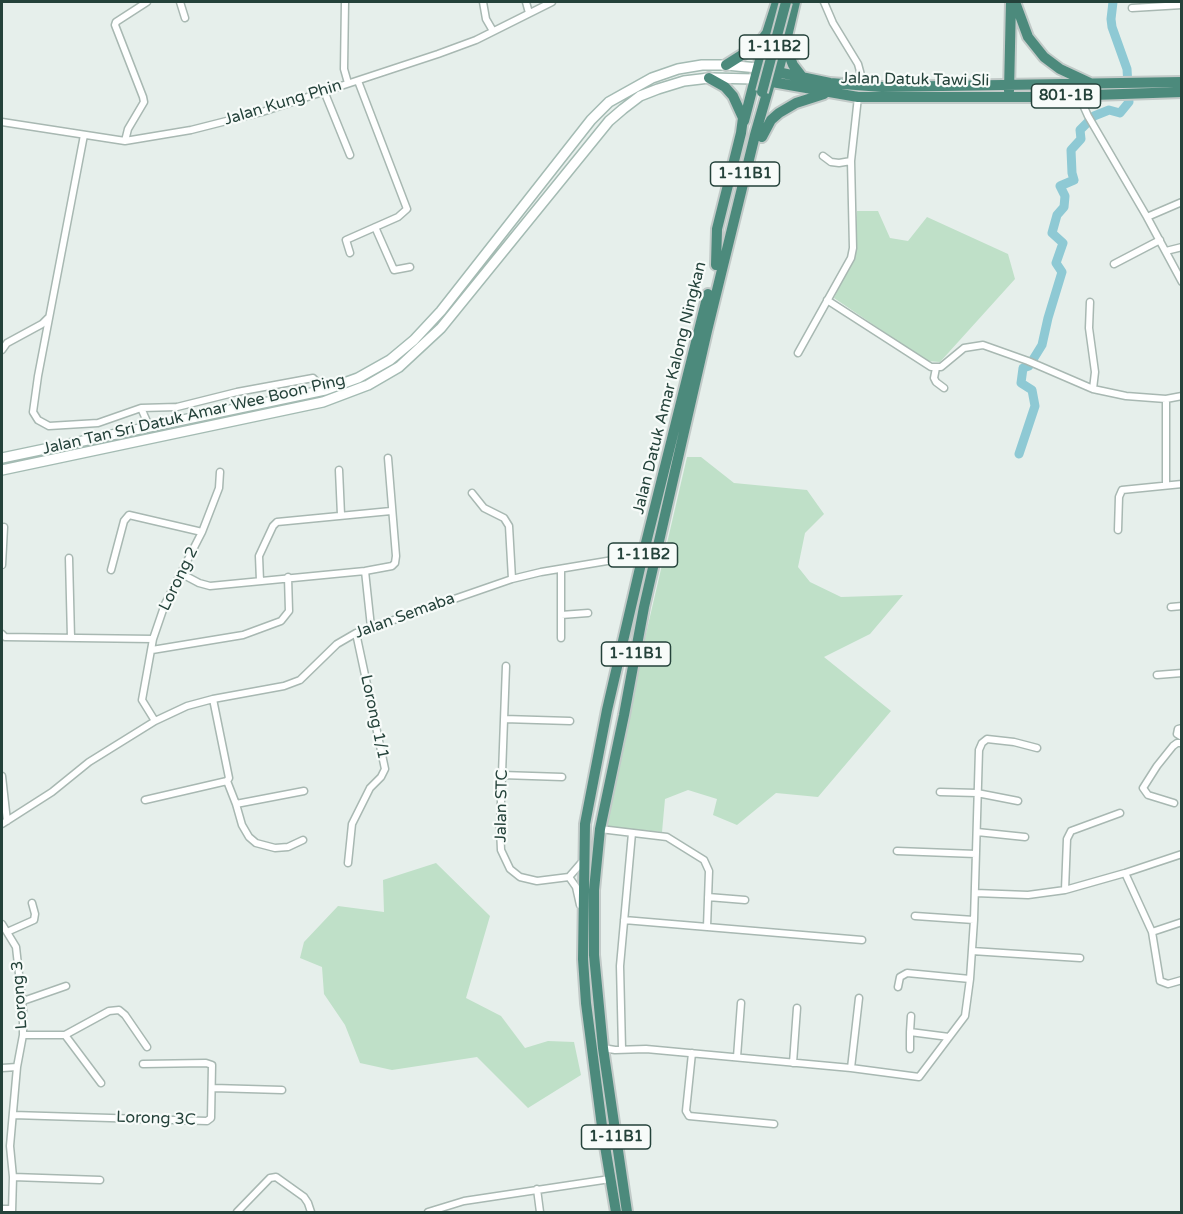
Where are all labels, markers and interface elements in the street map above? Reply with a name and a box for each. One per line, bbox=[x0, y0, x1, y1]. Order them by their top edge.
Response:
road number: 1-11B2 bbox=[740, 35, 808, 59]
street label: Jalan Datuk Tawi Sli bbox=[841, 69, 989, 91]
street label: Jalan Kung Phin bbox=[222, 76, 344, 130]
road number: 801-1B bbox=[1032, 84, 1100, 108]
road number: 1-11B1 bbox=[710, 162, 780, 186]
street label: Jalan Datuk Amar Kalong Ningkan bbox=[629, 260, 711, 516]
street label: Jalan Tan Sri Datuk Amar Wee Boon Ping bbox=[41, 371, 347, 459]
road number: 1-11B2 bbox=[608, 543, 678, 567]
street label: Lorong 2 bbox=[155, 544, 203, 614]
street label: Jalan Semaba bbox=[352, 589, 458, 643]
road number: 1-11B1 bbox=[602, 642, 670, 666]
street label: Lorong 1/1 bbox=[356, 673, 392, 761]
street label: Jalan STC bbox=[492, 769, 512, 843]
street label: Lorong 3 bbox=[8, 960, 32, 1030]
street label: Lorong 3C bbox=[116, 1108, 196, 1130]
road number: 1-11B1 bbox=[582, 1125, 650, 1149]

